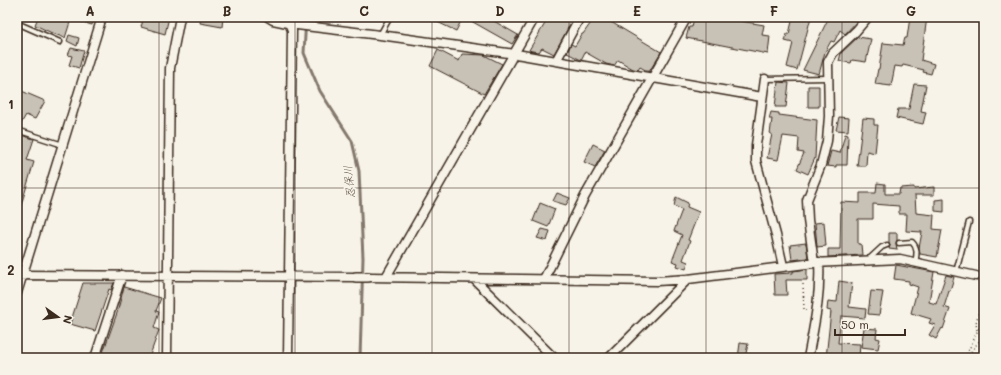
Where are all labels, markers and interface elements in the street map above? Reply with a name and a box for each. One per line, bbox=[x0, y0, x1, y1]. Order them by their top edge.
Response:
text: A bbox=[85, 2, 95, 19]
text: B bbox=[223, 2, 232, 19]
text: C bbox=[359, 2, 369, 19]
text: D bbox=[495, 2, 505, 19]
text: E bbox=[633, 2, 641, 19]
text: F bbox=[770, 2, 778, 19]
text: G bbox=[906, 2, 916, 19]
text: 1 bbox=[8, 95, 14, 112]
water label: 忍保川 bbox=[339, 165, 358, 199]
text: 2 bbox=[7, 261, 15, 278]
north arrow bbox=[38, 297, 78, 337]
scale bar bbox=[835, 311, 905, 337]
text: N bbox=[60, 314, 76, 325]
text: 50 m bbox=[841, 316, 869, 332]

